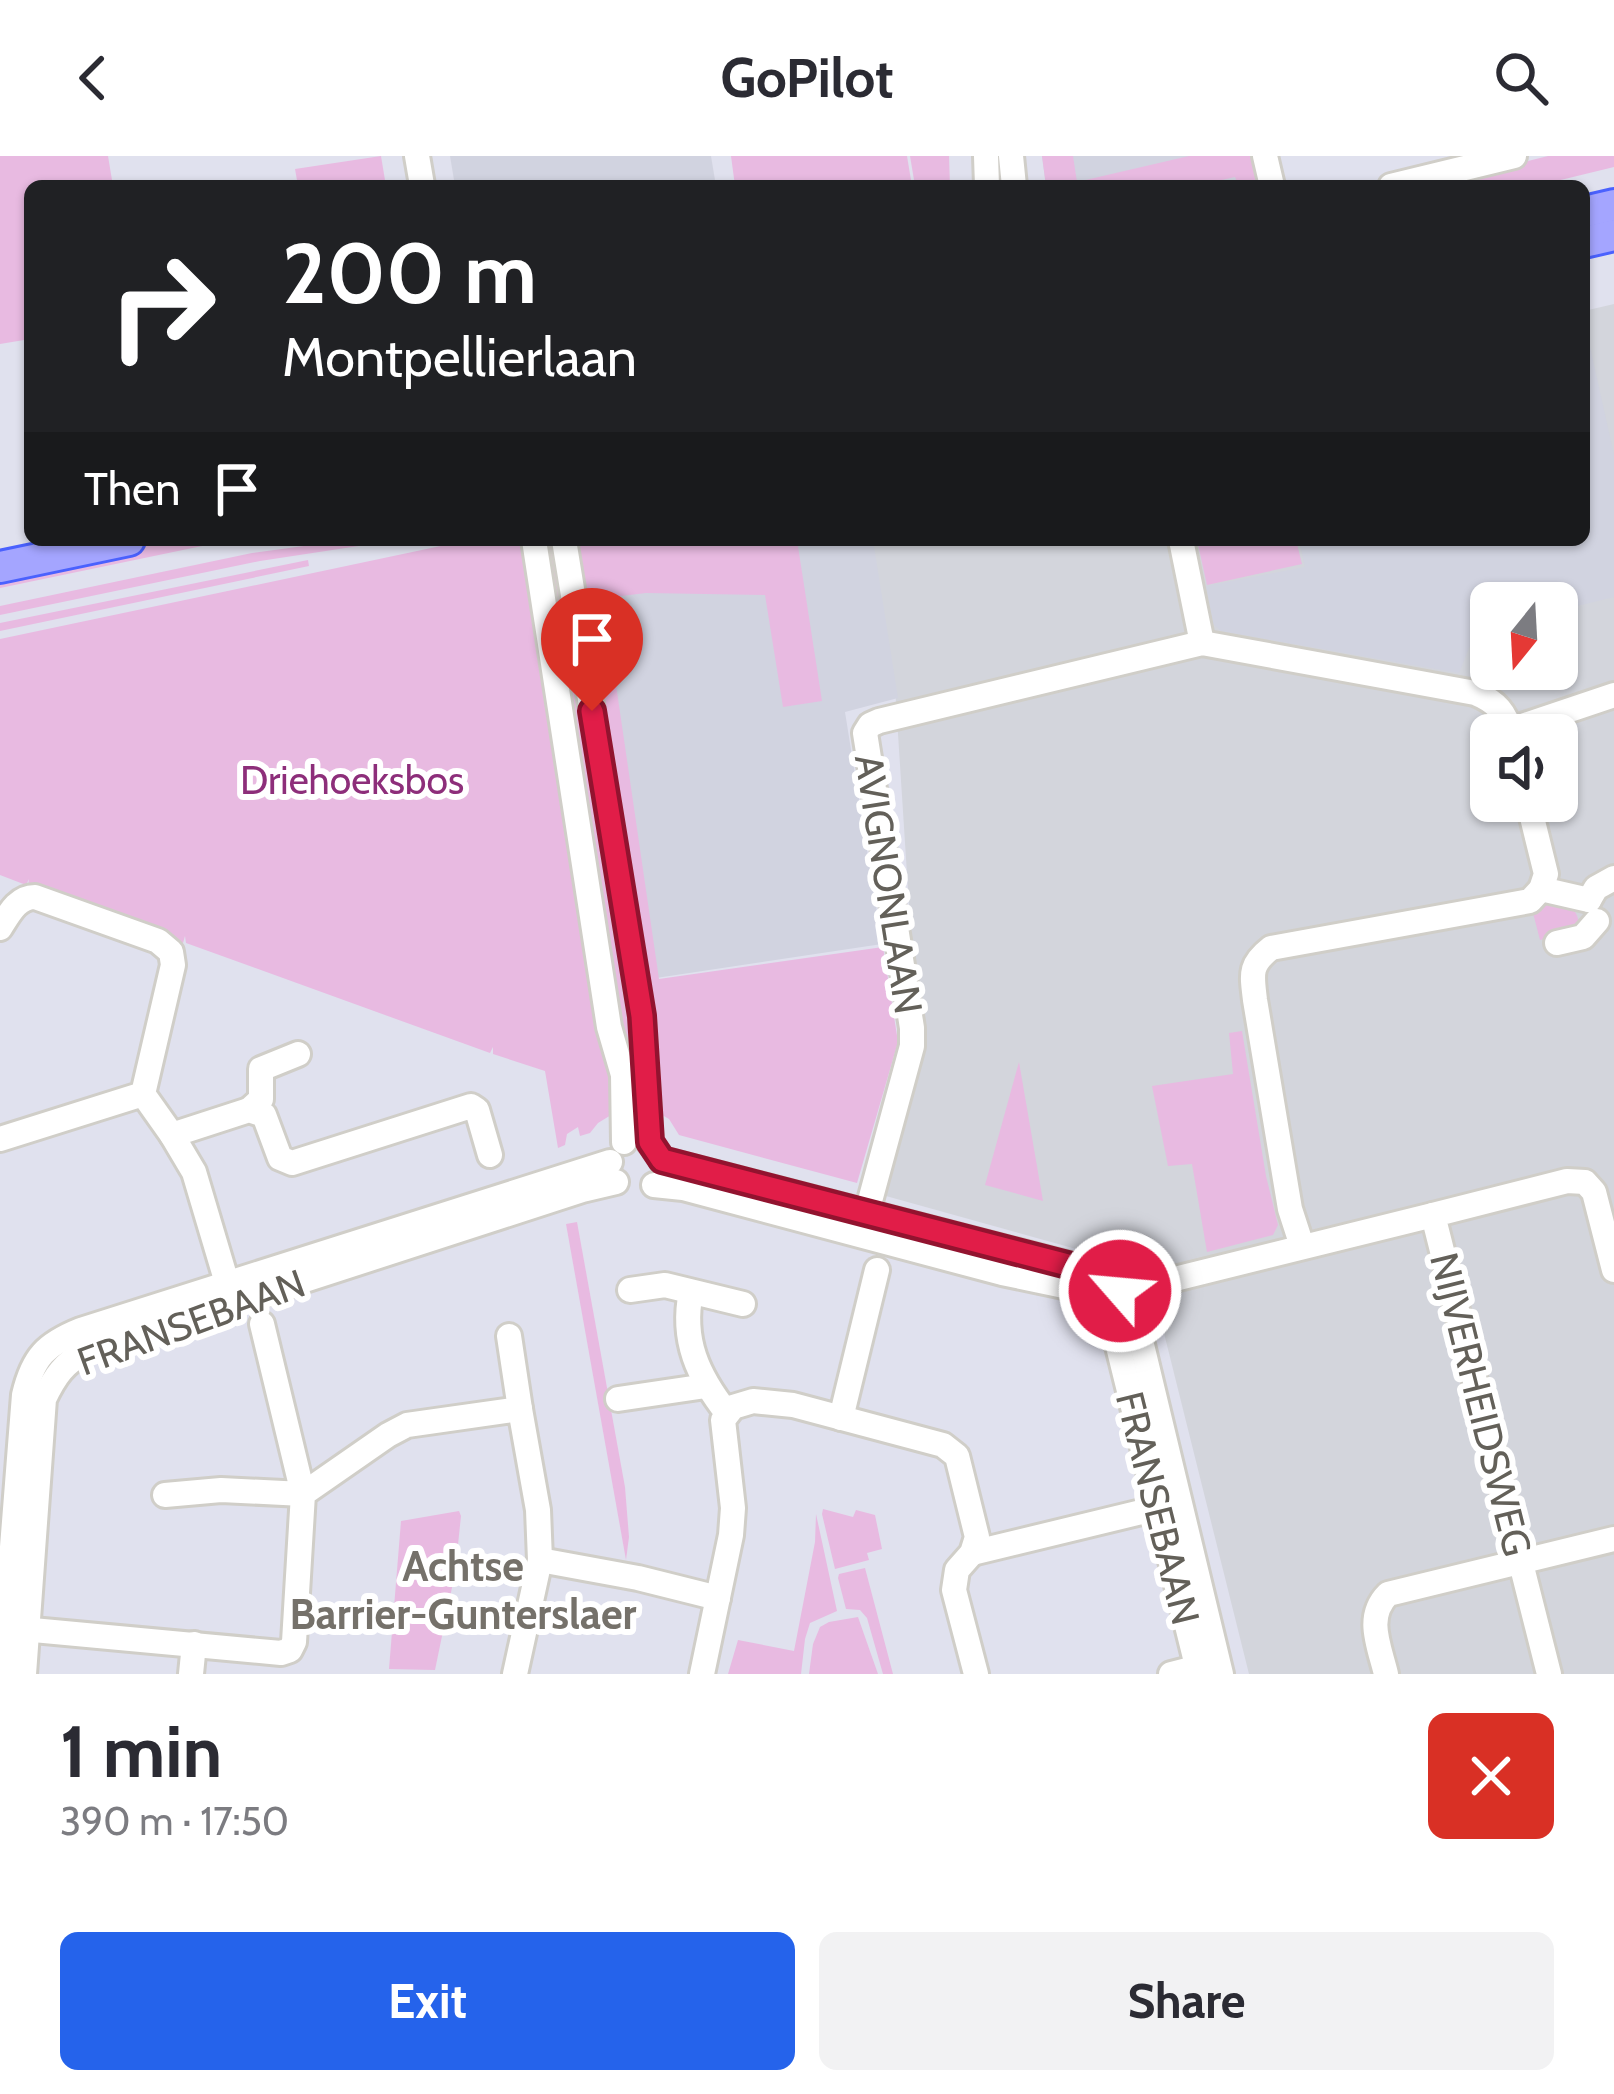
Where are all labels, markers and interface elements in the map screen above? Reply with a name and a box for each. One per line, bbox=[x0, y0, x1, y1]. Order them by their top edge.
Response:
icon: back bbox=[60, 45, 126, 111]
text: GoPilot bbox=[720, 45, 894, 111]
icon: search bbox=[1488, 45, 1554, 111]
text: 200 m bbox=[282, 222, 537, 324]
icon: right bbox=[84, 228, 240, 384]
text: Montpellierlaan bbox=[282, 324, 637, 390]
icon: arrive bbox=[204, 456, 270, 522]
text: Then bbox=[84, 462, 180, 516]
north arrow bbox=[1470, 582, 1578, 690]
map controls bbox=[1470, 582, 1578, 822]
pin bbox=[541, 588, 643, 711]
icon: arrive bbox=[559, 606, 625, 672]
button: sound bbox=[1470, 714, 1578, 822]
street label: AVIGNONLAAN bbox=[845, 751, 933, 1017]
park label: Driehoeksbos bbox=[240, 756, 464, 804]
position arrow bbox=[1057, 1228, 1183, 1354]
street label: NIJVERHEIDSWEG bbox=[1420, 1247, 1542, 1561]
street label: FRANSEBAAN bbox=[71, 1259, 311, 1385]
street label: FRANSEBAAN bbox=[1106, 1386, 1210, 1630]
district label: Achtse Barrier-Gunterslaer bbox=[290, 1540, 637, 1640]
text: 1 min bbox=[60, 1708, 222, 1795]
button: close bbox=[1428, 1713, 1554, 1839]
text: 390 m · 17:50 bbox=[60, 1797, 289, 1845]
button: Exit bbox=[60, 1932, 795, 2070]
button: Share bbox=[819, 1932, 1554, 2070]

